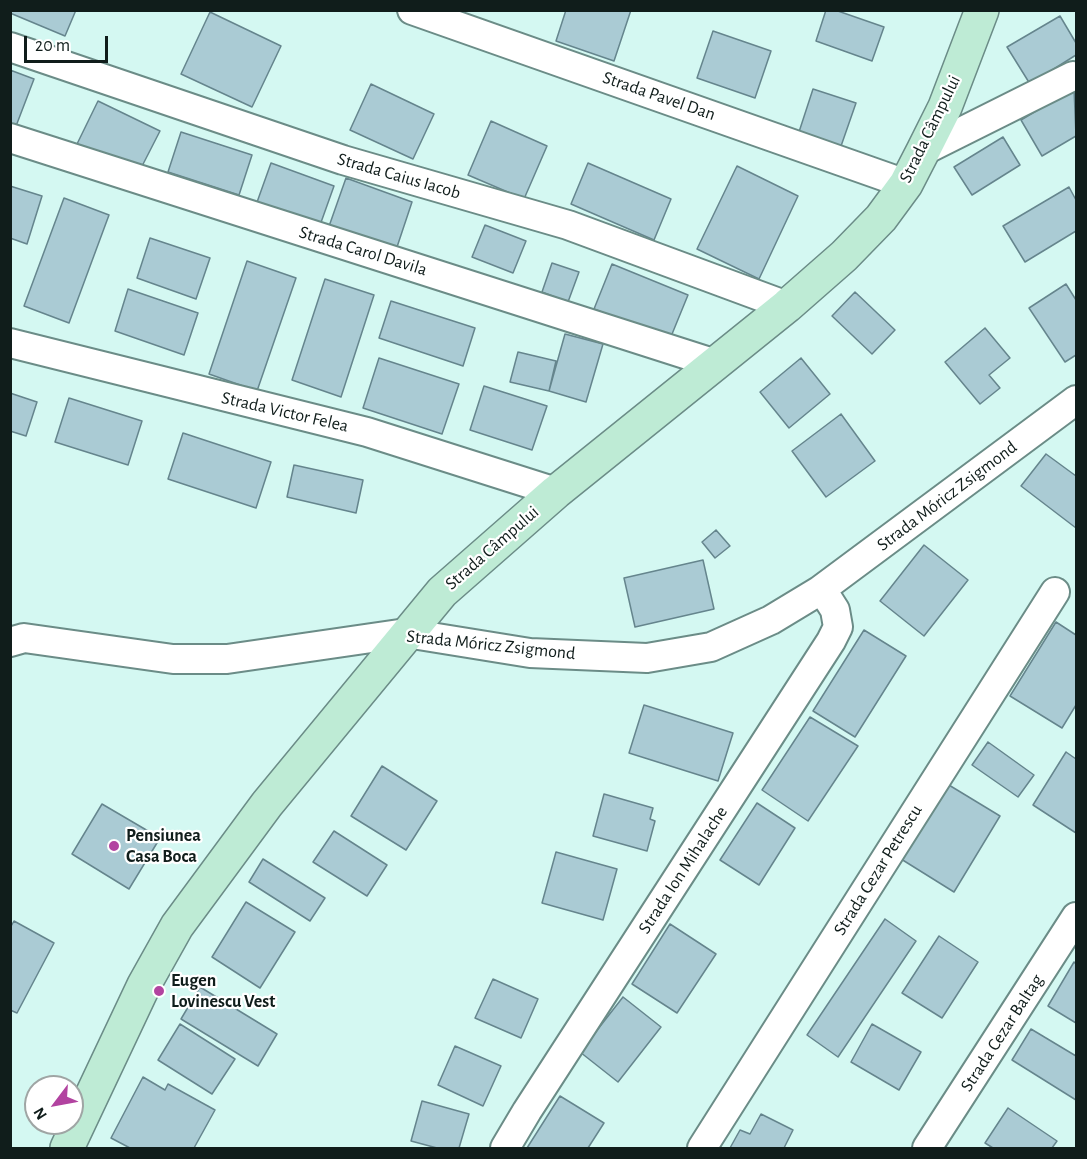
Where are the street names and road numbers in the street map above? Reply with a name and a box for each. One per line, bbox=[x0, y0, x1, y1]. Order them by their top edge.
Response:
street label: Strada Pavel Dan bbox=[600, 67, 718, 125]
street label: Strada Câmpului bbox=[895, 72, 965, 186]
street label: Strada Caius Iacob bbox=[335, 148, 463, 204]
street label: Strada Carol Davila bbox=[296, 221, 430, 281]
street label: Strada Victor Felea bbox=[219, 387, 351, 437]
street label: Strada Móricz Zsigmond bbox=[873, 436, 1021, 556]
street label: Strada Câmpului bbox=[441, 501, 543, 595]
street label: Strada Móricz Zsigmond bbox=[405, 625, 577, 665]
street label: Strada Cezar Petrescu bbox=[829, 801, 927, 939]
street label: Strada Ion Mihalache bbox=[634, 802, 732, 938]
street label: Strada Cezar Baltag bbox=[956, 970, 1048, 1096]

